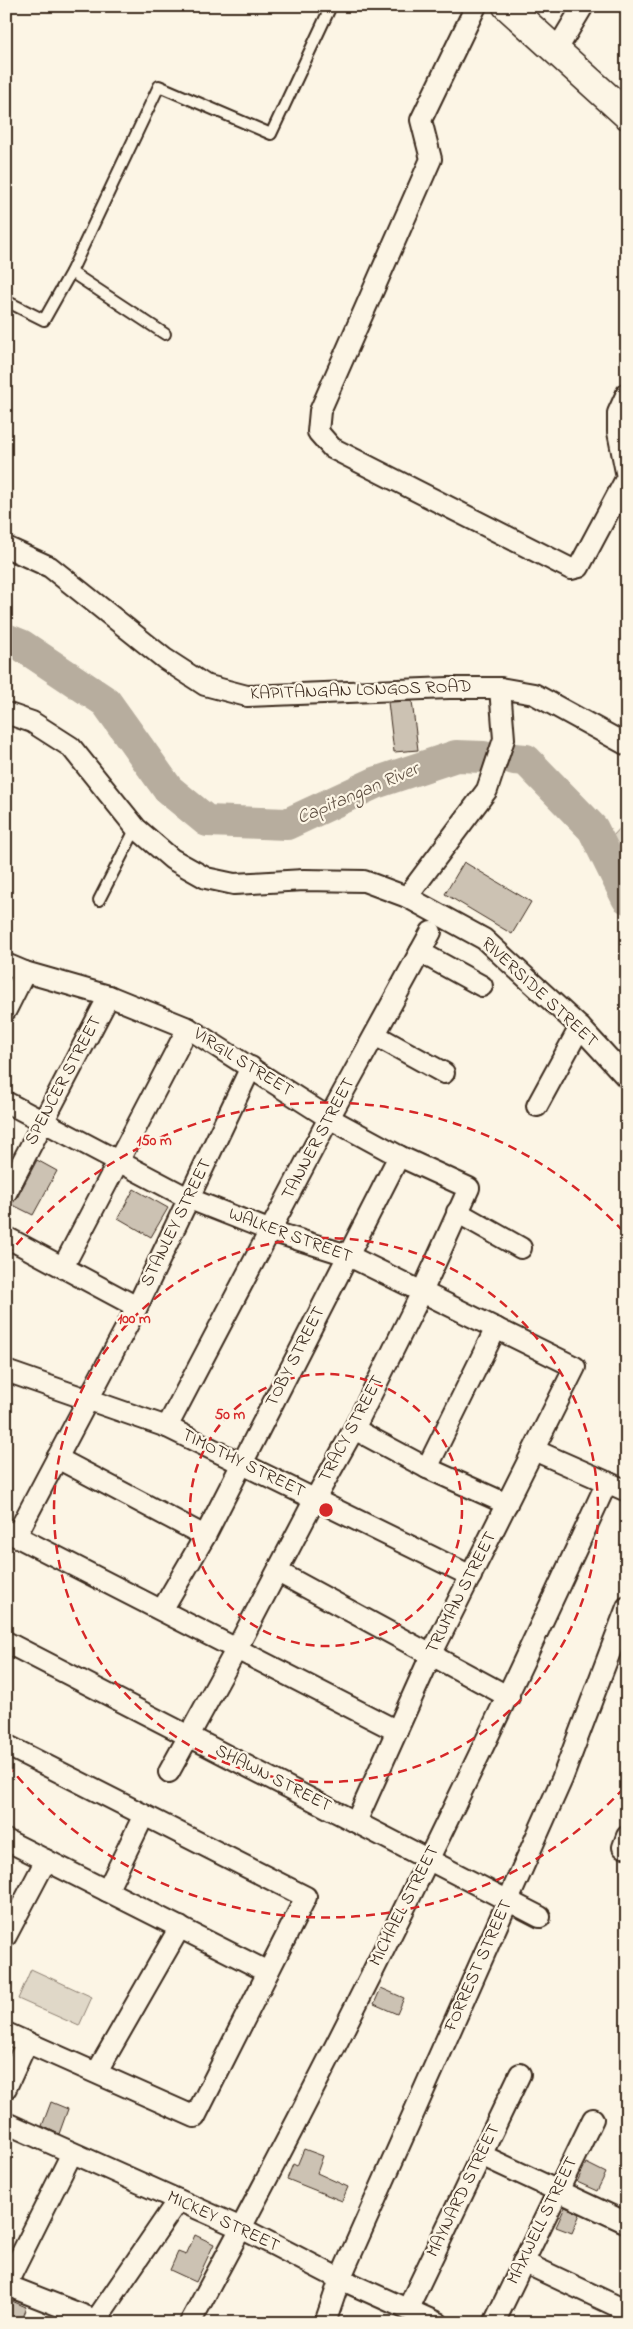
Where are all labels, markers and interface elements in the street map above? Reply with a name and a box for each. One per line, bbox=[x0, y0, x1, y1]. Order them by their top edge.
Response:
street label: KAPITANGAN LONGOS ROAD bbox=[250, 674, 472, 708]
water label: Capitangan River bbox=[293, 755, 425, 833]
street label: RIVERSIDE STREET bbox=[475, 932, 603, 1054]
street label: SPENCER STREET bbox=[19, 1012, 109, 1150]
street label: VIRGIL STREET bbox=[187, 1021, 298, 1104]
street label: TANNER STREET bbox=[276, 1073, 362, 1205]
text: 150 m bbox=[136, 1130, 172, 1152]
street label: STANLEY STREET bbox=[135, 1155, 219, 1291]
street label: WALKER STREET bbox=[225, 1202, 355, 1270]
street label: TOBY STREET bbox=[260, 1302, 332, 1412]
text: 100 m bbox=[117, 1308, 151, 1330]
street label: TRACY STREET bbox=[313, 1371, 391, 1487]
text: 50 m bbox=[215, 1404, 246, 1426]
street label: TIMOTHY STREET bbox=[177, 1423, 309, 1505]
centre of rings bbox=[317, 1501, 335, 1519]
street label: TRUMAN STREET bbox=[420, 1527, 504, 1659]
street label: SHAWN STREET bbox=[210, 1738, 336, 1820]
street label: MICHAEL STREET bbox=[363, 1841, 447, 1971]
street label: FORREST STREET bbox=[438, 1896, 520, 2037]
street label: MAYNARD STREET bbox=[421, 2120, 507, 2262]
street label: MAXWELL STREET bbox=[501, 2153, 585, 2289]
street label: MICKEY STREET bbox=[162, 2185, 284, 2259]

